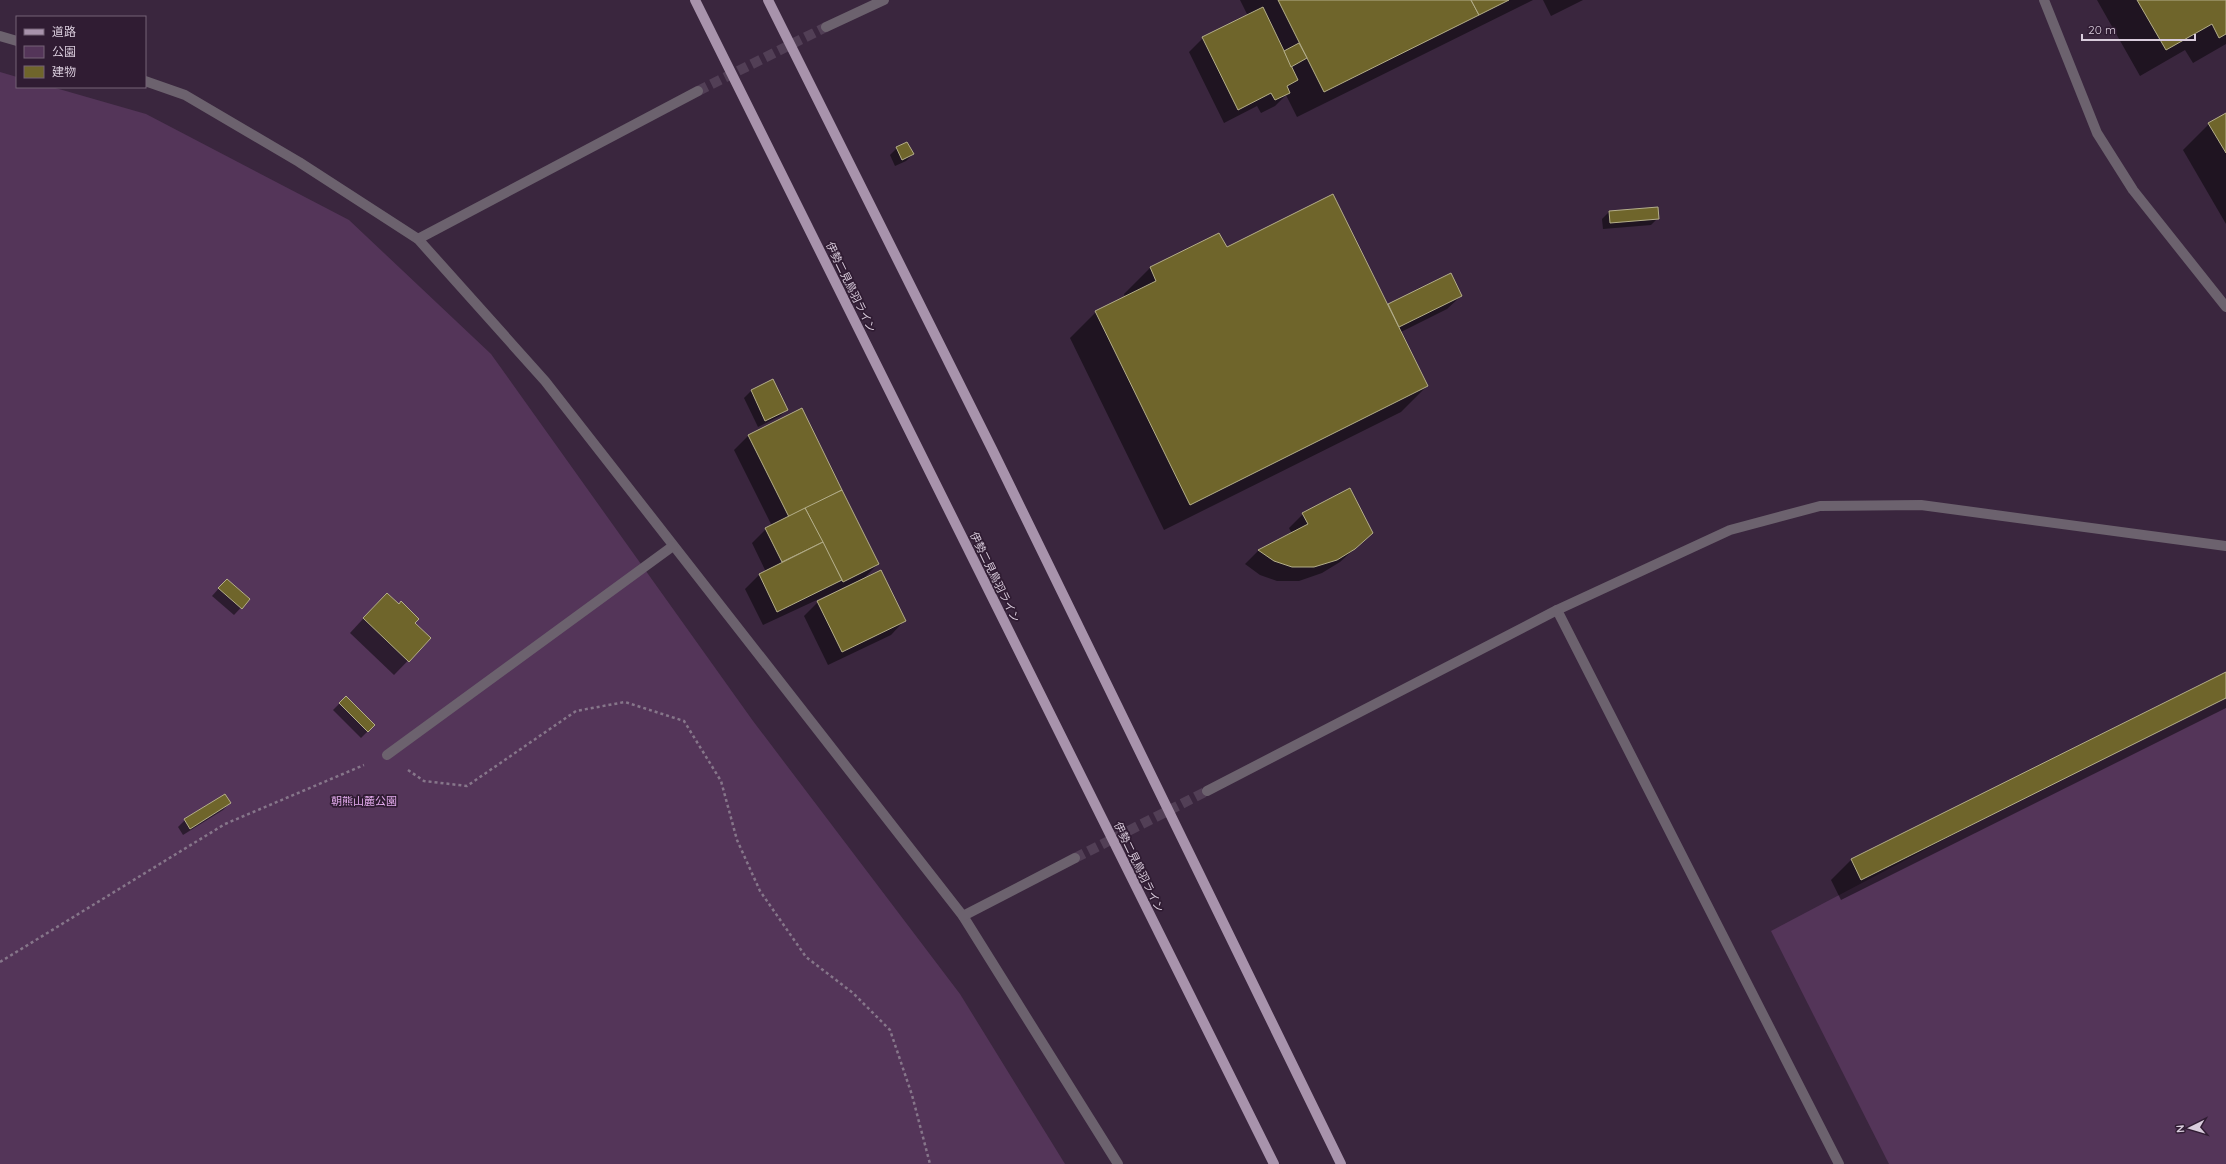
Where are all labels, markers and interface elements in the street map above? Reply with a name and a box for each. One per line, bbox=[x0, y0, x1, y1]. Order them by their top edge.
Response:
legend bbox=[16, 16, 146, 88]
scale bar bbox=[2082, 16, 2195, 42]
text: 20 m bbox=[2088, 22, 2116, 37]
text: 道路 bbox=[52, 24, 76, 39]
text: 公園 bbox=[52, 44, 76, 59]
text: 建物 bbox=[52, 64, 76, 79]
street label: 伊勢二見鳥羽ライン bbox=[823, 239, 879, 335]
street label: 伊勢二見鳥羽ライン bbox=[967, 529, 1023, 625]
park label: 朝熊山麓公園 bbox=[331, 794, 397, 808]
street label: 伊勢二見鳥羽ライン bbox=[1111, 819, 1167, 915]
north arrow bbox=[2170, 1108, 2210, 1148]
text: N bbox=[2173, 1124, 2187, 1134]

